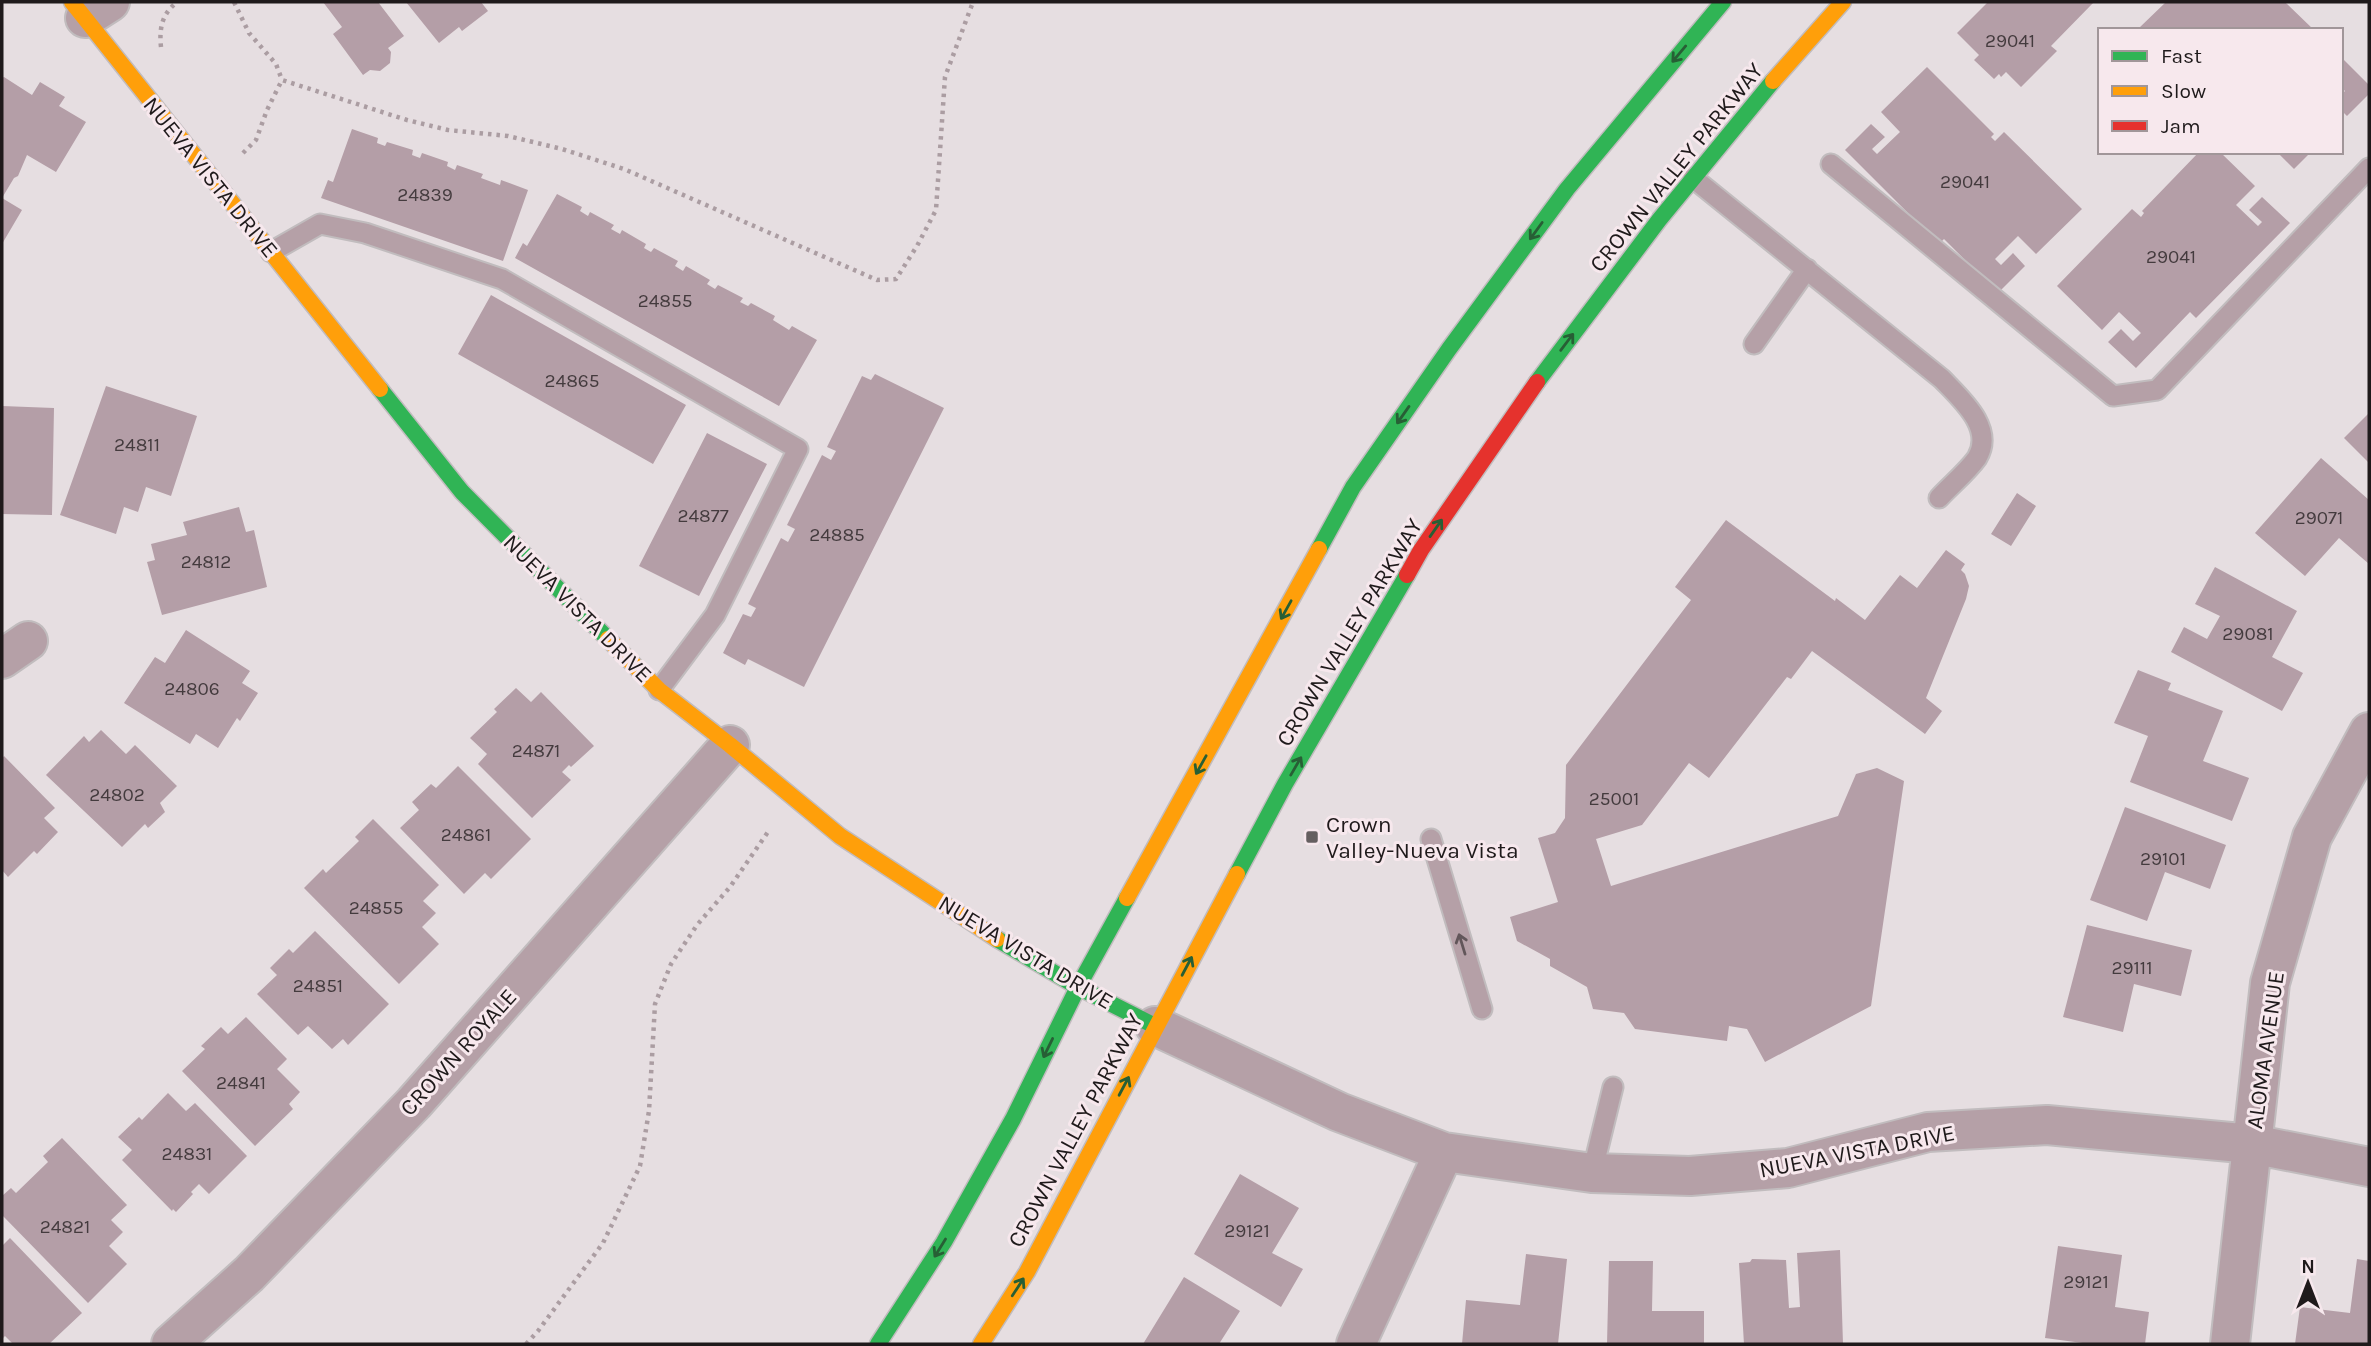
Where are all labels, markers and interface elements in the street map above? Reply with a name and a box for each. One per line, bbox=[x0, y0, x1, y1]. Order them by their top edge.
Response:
legend bbox=[2098, 28, 2343, 154]
house number: 29041 bbox=[1985, 30, 2035, 52]
one-way arrow bbox=[1671, 44, 1687, 62]
text: Fast bbox=[2161, 44, 2202, 68]
street label: CROWN VALLEY PARKWAY bbox=[1584, 57, 1769, 277]
text: Slow bbox=[2161, 79, 2206, 103]
street label: NUEVA VISTA DRIVE bbox=[138, 92, 284, 263]
text: Jam bbox=[2161, 114, 2201, 138]
house number: 29041 bbox=[1940, 171, 1990, 193]
house number: 24839 bbox=[397, 184, 453, 206]
one-way arrow bbox=[1529, 221, 1544, 240]
house number: 29041 bbox=[2146, 246, 2196, 268]
house number: 24855 bbox=[638, 290, 692, 312]
one-way arrow bbox=[1559, 333, 1574, 351]
house number: 24865 bbox=[545, 370, 599, 392]
one-way arrow bbox=[1396, 405, 1410, 424]
house number: 24811 bbox=[114, 434, 160, 456]
house number: 24877 bbox=[677, 505, 729, 527]
house number: 29071 bbox=[2295, 507, 2343, 529]
street label: CROWN VALLEY PARKWAY bbox=[1271, 513, 1428, 751]
one-way arrow bbox=[1429, 519, 1443, 538]
house number: 24885 bbox=[809, 524, 865, 546]
street label: NUEVA VISTA DRIVE bbox=[498, 529, 657, 688]
house number: 24812 bbox=[181, 551, 231, 573]
one-way arrow bbox=[1279, 599, 1293, 619]
house number: 29081 bbox=[2222, 623, 2274, 645]
house number: 24806 bbox=[164, 678, 220, 700]
house number: 24871 bbox=[512, 740, 560, 762]
one-way arrow bbox=[1193, 754, 1207, 775]
one-way arrow bbox=[1290, 756, 1303, 777]
house number: 24802 bbox=[89, 784, 145, 806]
house number: 25001 bbox=[1589, 788, 1639, 810]
place label: Crown Valley-Nueva Vista bbox=[1326, 811, 1519, 864]
house number: 24861 bbox=[441, 824, 491, 846]
marker: Crown Valley-Nueva Vista bbox=[1304, 829, 1320, 845]
house number: 29101 bbox=[2140, 848, 2186, 870]
street label: NUEVA VISTA DRIVE bbox=[934, 890, 1118, 1015]
house number: 24855 bbox=[349, 897, 403, 919]
one-way arrow bbox=[1455, 933, 1467, 955]
one-way arrow bbox=[1181, 956, 1195, 977]
house number: 29111 bbox=[2112, 957, 2152, 979]
street label: ALOMA AVENUE bbox=[2241, 969, 2290, 1131]
house number: 24851 bbox=[293, 975, 343, 997]
street label: CROWN ROYALE bbox=[394, 983, 522, 1121]
street label: CROWN VALLEY PARKWAY bbox=[1002, 1008, 1149, 1252]
one-way arrow bbox=[1040, 1037, 1054, 1058]
house number: 24841 bbox=[216, 1072, 266, 1094]
one-way arrow bbox=[1118, 1076, 1132, 1097]
street label: NUEVA VISTA DRIVE bbox=[1757, 1119, 1957, 1184]
house number: 24831 bbox=[162, 1143, 212, 1165]
house number: 24821 bbox=[40, 1216, 90, 1238]
house number: 29121 bbox=[1224, 1220, 1270, 1242]
one-way arrow bbox=[932, 1238, 947, 1257]
north arrow bbox=[2273, 1248, 2343, 1318]
text: N bbox=[2301, 1256, 2315, 1278]
house number: 29121 bbox=[2063, 1271, 2109, 1293]
one-way arrow bbox=[1011, 1277, 1025, 1297]

